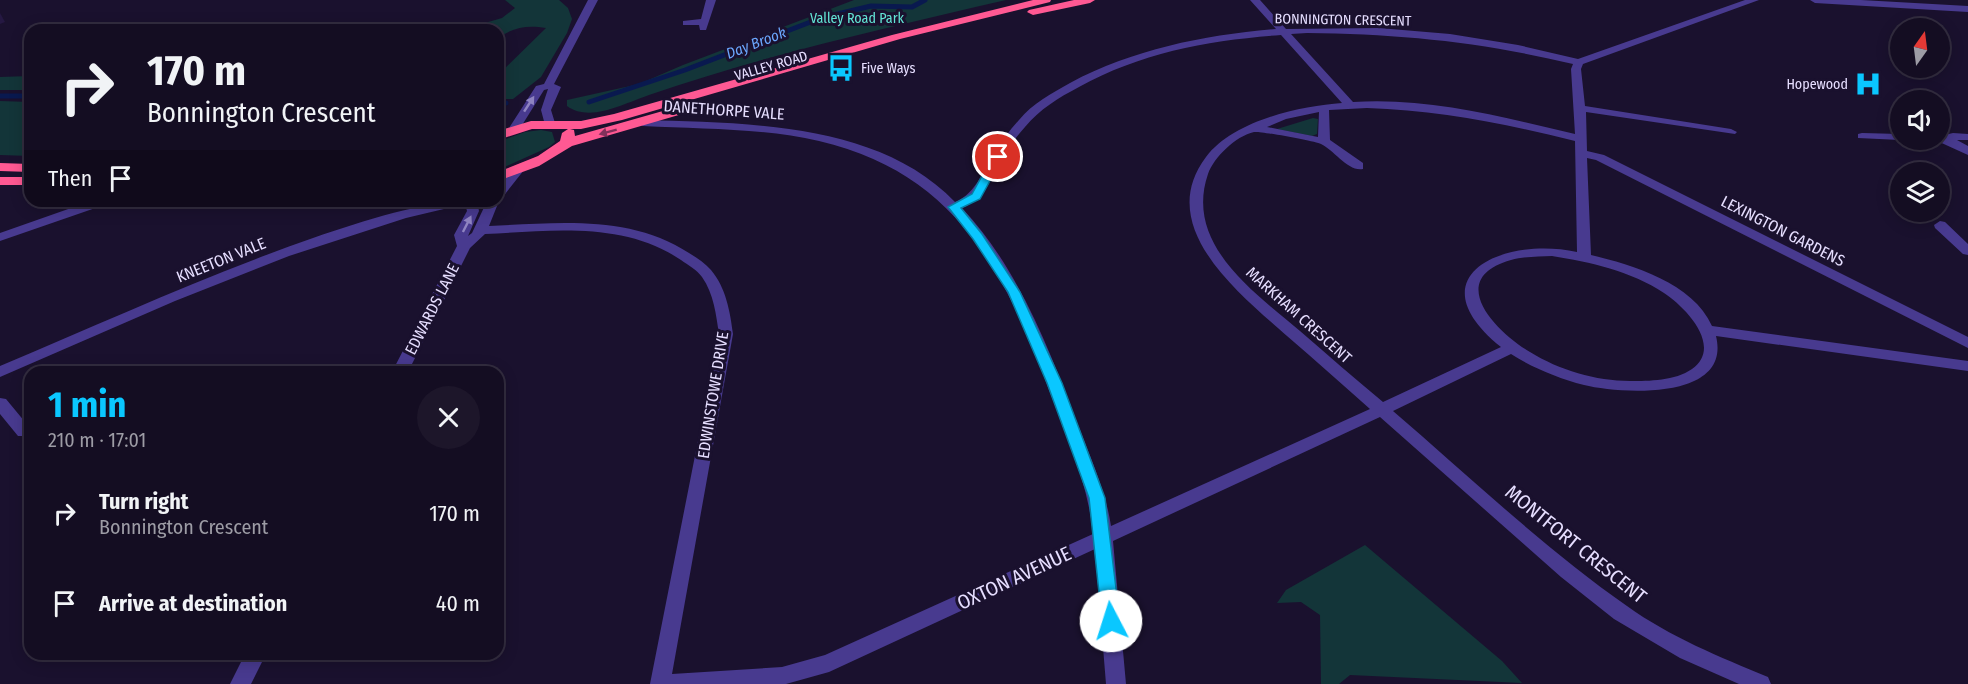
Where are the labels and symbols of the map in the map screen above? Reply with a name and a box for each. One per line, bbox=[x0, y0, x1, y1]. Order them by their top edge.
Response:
park label: Valley Road Park bbox=[810, 10, 905, 27]
street label: BONNINGTON CRESCENT bbox=[1275, 10, 1412, 30]
north arrow bbox=[1890, 18, 1950, 78]
water label: Day Brook bbox=[723, 23, 789, 63]
street label: VALLEY ROAD bbox=[733, 47, 809, 85]
bus stop icon: Five Ways bbox=[826, 53, 856, 83]
place label: Five Ways bbox=[861, 60, 915, 77]
hospital icon: Hopewood bbox=[1853, 69, 1883, 99]
place label: Hopewood bbox=[1786, 76, 1848, 93]
one-way arrow bbox=[523, 96, 534, 112]
street label: DANETHORPE VALE bbox=[663, 96, 785, 124]
one-way arrow bbox=[599, 128, 617, 137]
pin bbox=[972, 131, 1023, 182]
street label: LEXINGTON GARDENS bbox=[1718, 192, 1848, 270]
one-way arrow bbox=[462, 215, 472, 232]
street label: KNEETON VALE bbox=[174, 233, 268, 287]
street label: EDWARDS LANE bbox=[401, 260, 463, 358]
street label: MARKHAM CRESCENT bbox=[1242, 263, 1356, 368]
street label: EDWINSTOWE DRIVE bbox=[694, 330, 732, 460]
street label: MONTFORT CRESCENT bbox=[1501, 480, 1652, 609]
street label: OXTON AVENUE bbox=[953, 541, 1075, 615]
position arrow bbox=[1079, 589, 1143, 653]

